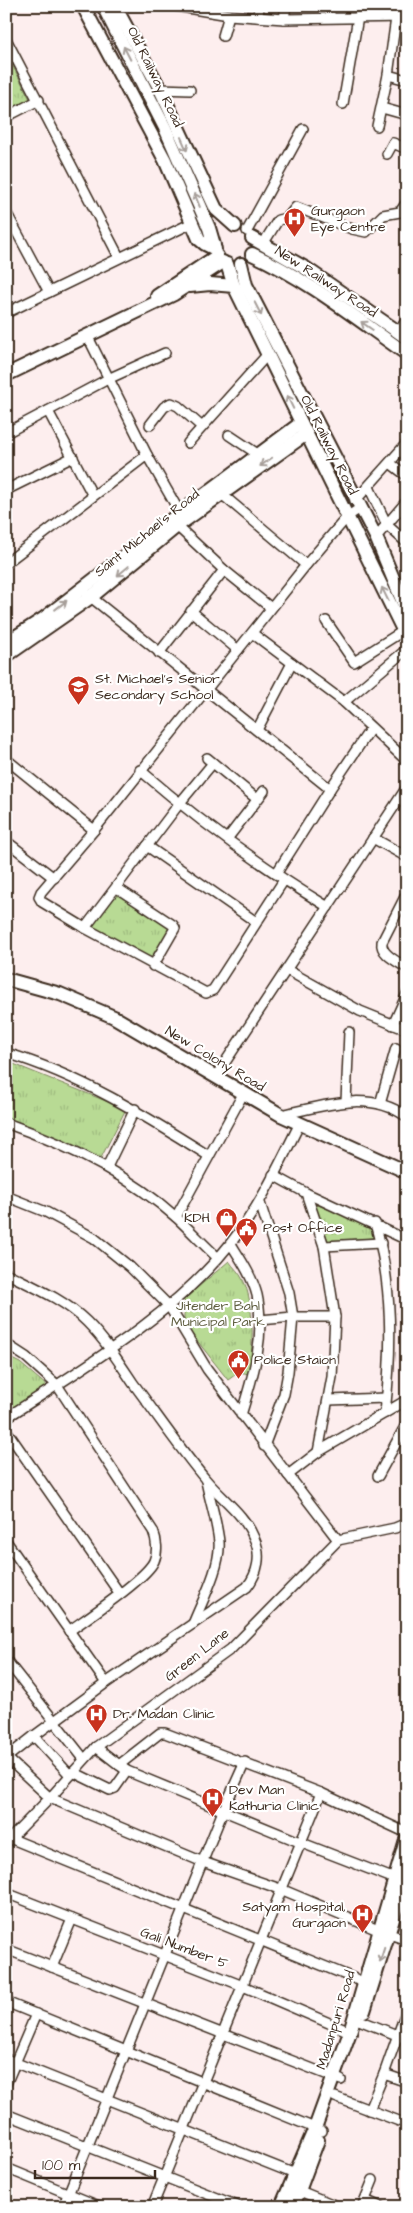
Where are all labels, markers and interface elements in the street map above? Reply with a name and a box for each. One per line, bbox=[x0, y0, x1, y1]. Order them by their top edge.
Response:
street label: Old Railway Road bbox=[122, 23, 188, 131]
one-way arrow bbox=[122, 46, 131, 61]
one-way arrow bbox=[180, 136, 190, 151]
one-way arrow bbox=[192, 192, 201, 208]
place label: Gurgaon Eye Centre bbox=[311, 201, 386, 237]
hospital icon: Gurgaon Eye Centre bbox=[283, 207, 307, 238]
street label: New Railway Road bbox=[271, 241, 381, 323]
one-way arrow bbox=[254, 301, 263, 316]
one-way arrow bbox=[360, 321, 374, 331]
street label: Old Railway Road bbox=[295, 392, 363, 498]
one-way arrow bbox=[285, 394, 295, 409]
one-way arrow bbox=[260, 457, 274, 467]
street label: Saint Michael's Road bbox=[90, 484, 204, 582]
one-way arrow bbox=[117, 565, 130, 576]
one-way arrow bbox=[380, 587, 390, 602]
one-way arrow bbox=[54, 600, 67, 611]
place label: St. Michael's Senior Secondary School bbox=[95, 669, 220, 705]
school or university icon: St. Michael's Senior Secondary School bbox=[67, 675, 91, 706]
street label: New Colony Road bbox=[161, 1021, 269, 1097]
shop icon: KDH bbox=[214, 1206, 238, 1237]
place label: KDH bbox=[184, 1208, 211, 1228]
public building icon: Post Office bbox=[235, 1216, 259, 1247]
place label: Post Office bbox=[263, 1218, 343, 1238]
park label: Jitender Bahl Municipal Park bbox=[171, 1296, 265, 1332]
public building icon: Police Staion bbox=[226, 1348, 250, 1379]
place label: Police Staion bbox=[254, 1350, 336, 1370]
street label: Green Lane bbox=[161, 1623, 234, 1686]
hospital icon: Dr. Madan Clinic bbox=[85, 1702, 109, 1733]
place label: Dr. Madan Clinic bbox=[113, 1704, 215, 1724]
place label: Dev Man Kathuria Clinic bbox=[229, 1780, 319, 1816]
hospital icon: Dev Man Kathuria Clinic bbox=[201, 1786, 225, 1817]
place label: Satyam Hospital, Gurgaon bbox=[242, 1897, 346, 1933]
hospital icon: Satyam Hospital, Gurgaon bbox=[350, 1903, 374, 1934]
street label: Gali Number 5 bbox=[137, 1922, 231, 1974]
one-way arrow bbox=[377, 1947, 386, 1962]
street label: Madanpuri Road bbox=[311, 1968, 361, 2072]
scale bar bbox=[35, 2148, 155, 2180]
text: 100 m bbox=[42, 2155, 81, 2176]

